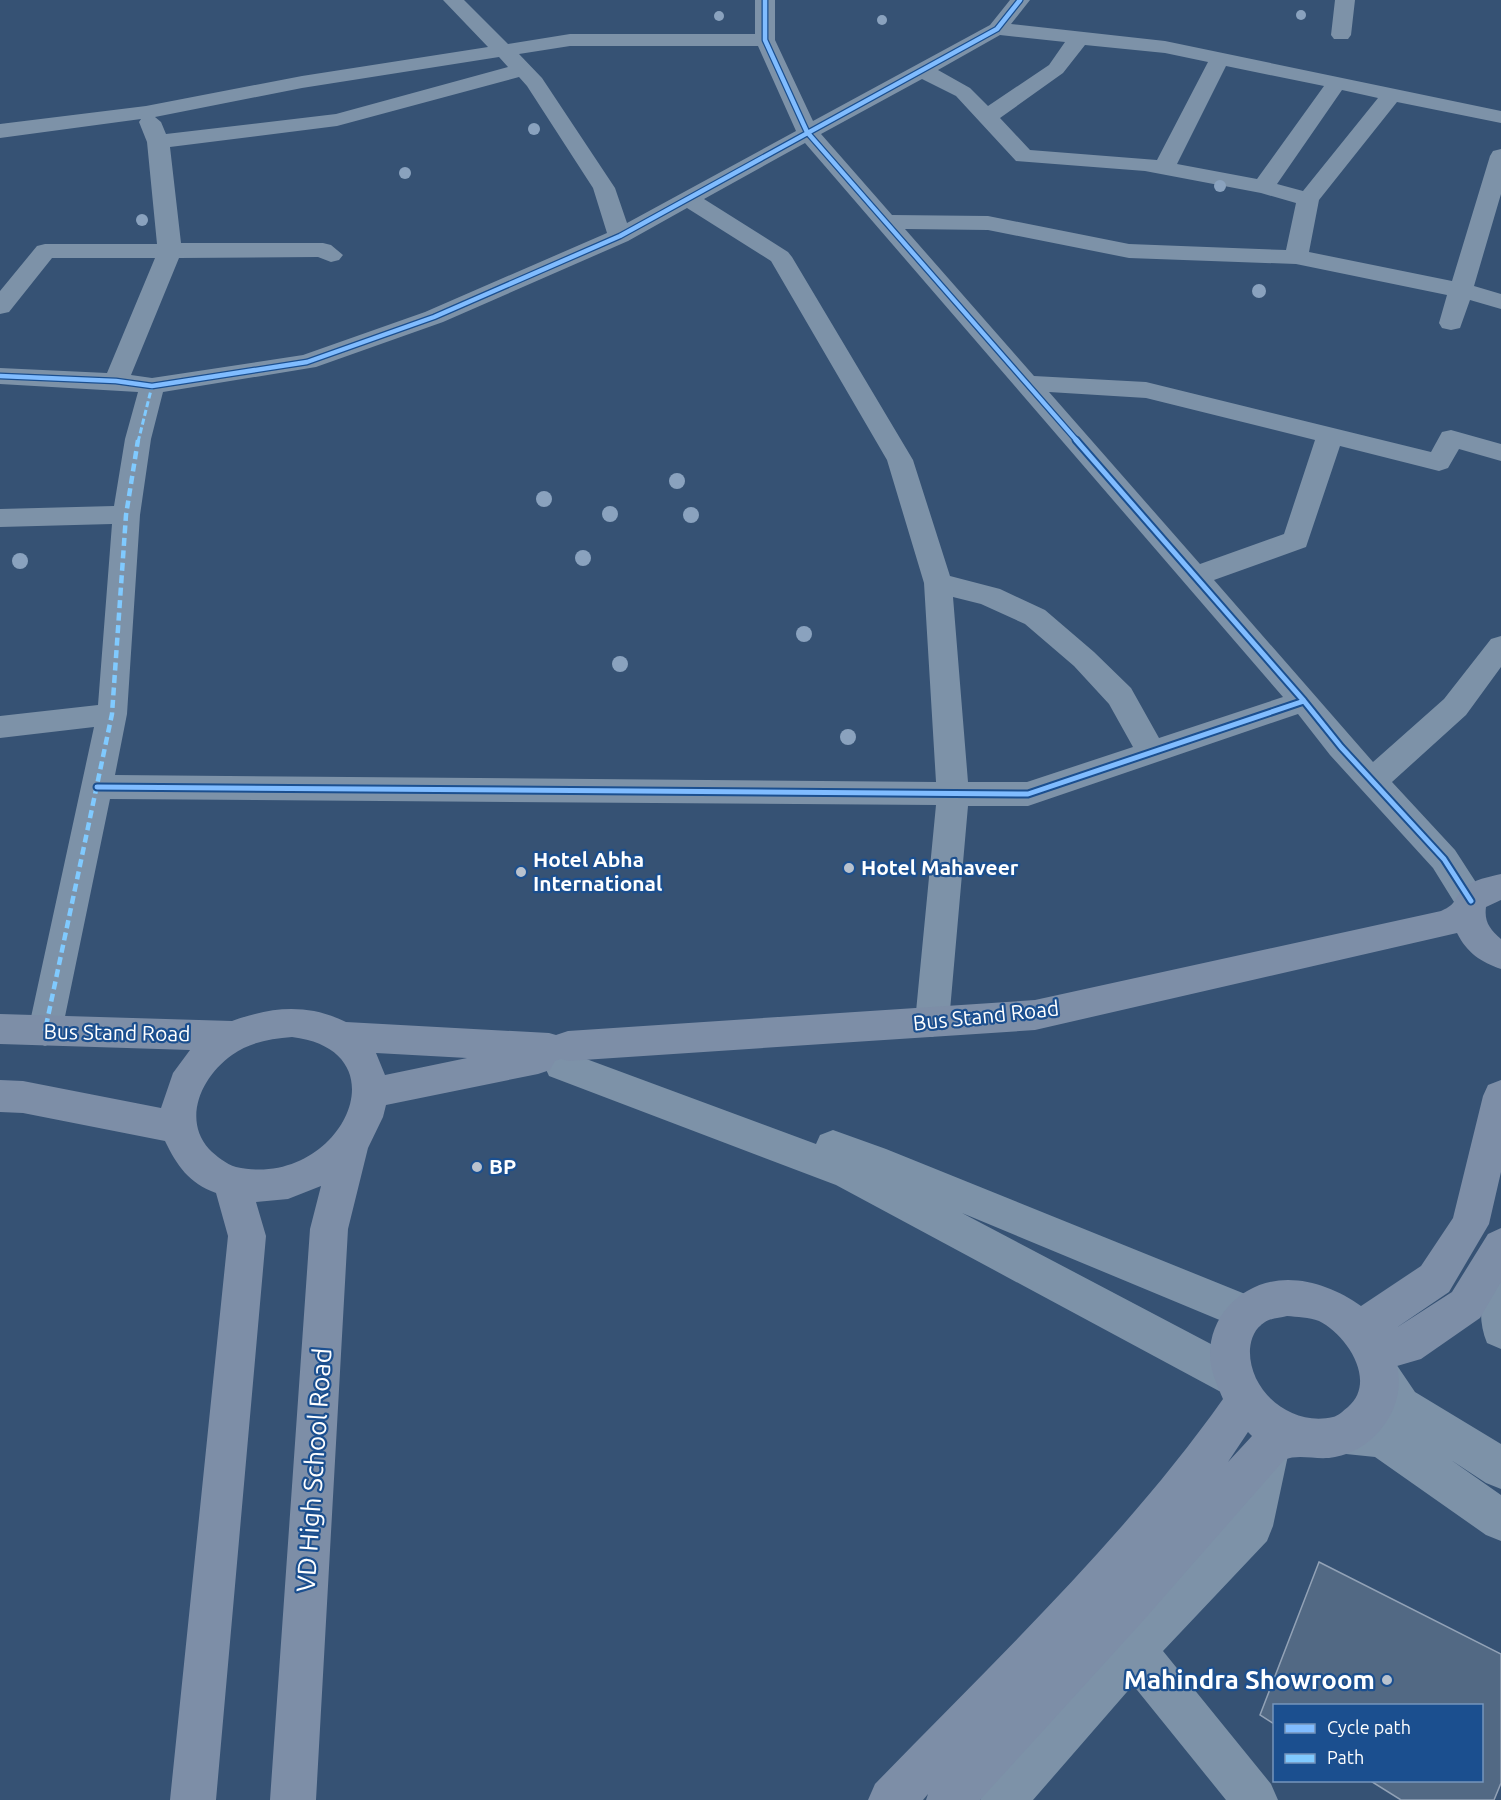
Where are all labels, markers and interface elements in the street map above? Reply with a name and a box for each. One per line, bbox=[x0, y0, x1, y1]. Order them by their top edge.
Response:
place label: Hotel Abha International bbox=[533, 847, 662, 895]
place label: Hotel Mahaveer bbox=[861, 855, 1019, 879]
marker: Hotel Mahaveer bbox=[842, 861, 856, 875]
marker: Hotel Abha International bbox=[514, 865, 528, 879]
street label: Bus Stand Road bbox=[912, 995, 1060, 1035]
street label: Bus Stand Road bbox=[43, 1019, 191, 1045]
place label: BP bbox=[489, 1154, 516, 1178]
marker: BP bbox=[470, 1160, 484, 1174]
street label: VD High School Road bbox=[291, 1347, 337, 1593]
place label: Mahindra Showroom bbox=[1124, 1665, 1375, 1694]
marker: Mahindra Showroom bbox=[1380, 1673, 1394, 1687]
legend bbox=[1273, 1704, 1483, 1782]
text: Cycle path bbox=[1327, 1717, 1411, 1737]
text: Path bbox=[1327, 1747, 1364, 1767]

